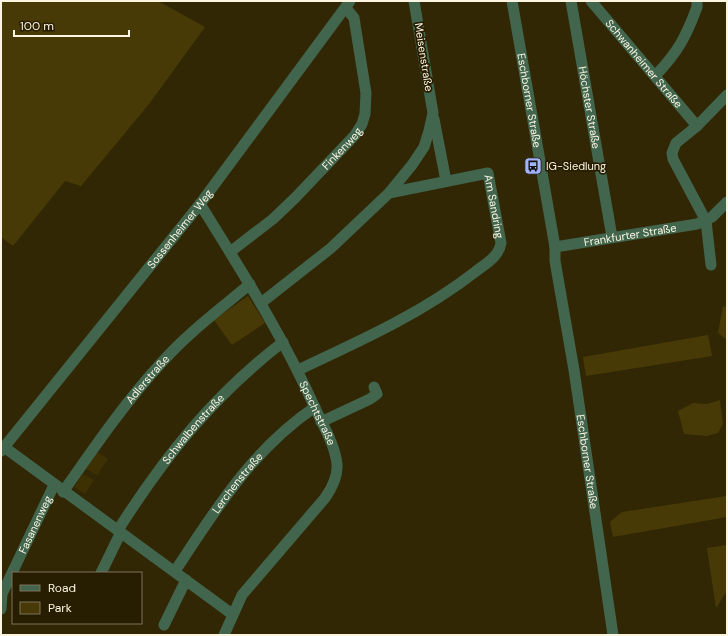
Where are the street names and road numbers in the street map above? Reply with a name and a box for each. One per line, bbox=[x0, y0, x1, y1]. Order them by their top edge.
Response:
street label: Schwanheimer Straße bbox=[602, 16, 686, 111]
street label: Meisenstraße bbox=[412, 22, 436, 92]
street label: Eschborner Straße bbox=[514, 52, 545, 149]
street label: Höchster Straße bbox=[575, 65, 604, 150]
street label: Finkenweg bbox=[319, 125, 365, 173]
street label: Am Sandring bbox=[481, 173, 507, 240]
street label: Sossenheimer Weg bbox=[144, 187, 215, 271]
street label: Frankfurter Straße bbox=[583, 220, 677, 249]
street label: Adlerstraße bbox=[123, 352, 172, 406]
street label: Spechtstraße bbox=[296, 379, 339, 447]
street label: Schwalbenstraße bbox=[159, 391, 227, 467]
street label: Eschborner Straße bbox=[574, 413, 601, 510]
street label: Lerchenstraße bbox=[209, 449, 266, 516]
street label: Fasanenweg bbox=[15, 493, 55, 556]

